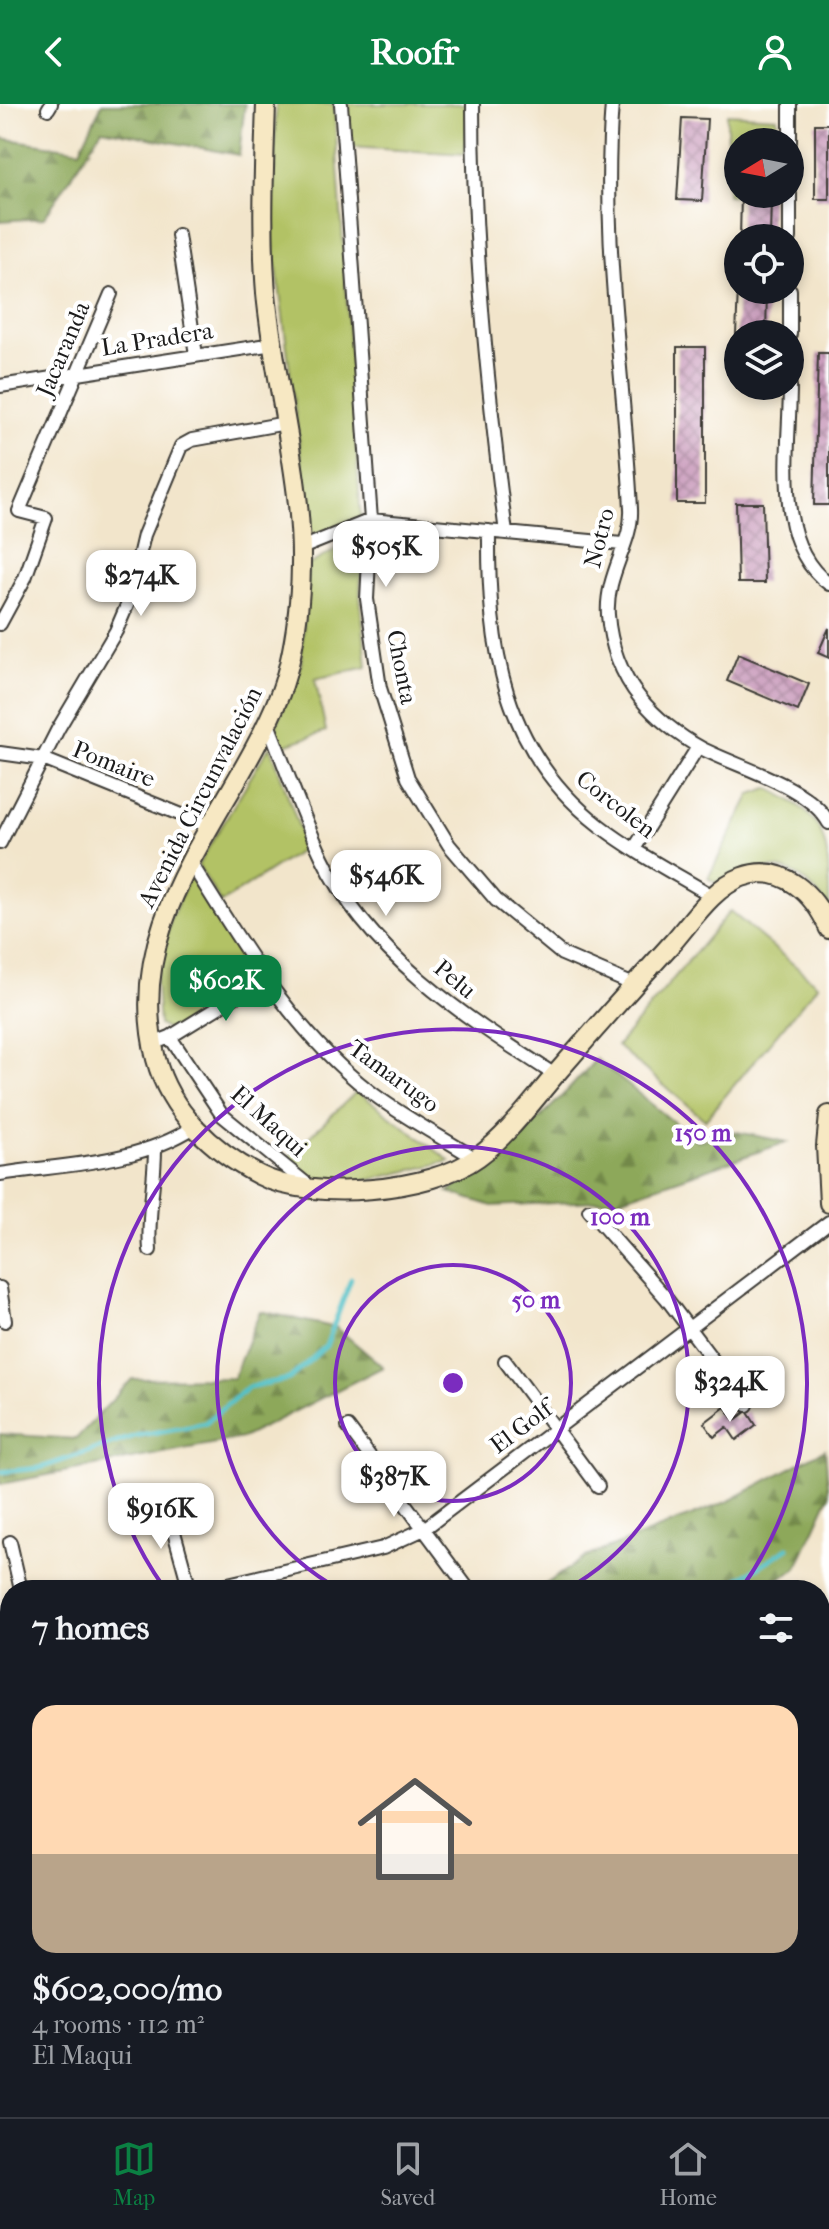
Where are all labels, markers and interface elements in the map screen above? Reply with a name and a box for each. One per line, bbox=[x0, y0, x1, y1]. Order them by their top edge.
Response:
icon: back bbox=[32, 30, 76, 74]
icon: person bbox=[753, 30, 797, 74]
text: Roofr bbox=[370, 31, 459, 73]
north arrow bbox=[724, 128, 804, 208]
map controls bbox=[724, 128, 804, 400]
button: locate bbox=[724, 224, 804, 304]
street label: Jacaranda bbox=[30, 296, 96, 403]
street label: La Pradera bbox=[99, 316, 216, 362]
button: layers bbox=[724, 320, 804, 400]
street label: Notro bbox=[578, 505, 620, 571]
pin: $505K bbox=[330, 521, 442, 589]
text: $505K bbox=[351, 531, 421, 562]
pin: $274K bbox=[85, 550, 197, 618]
text: $274K bbox=[104, 560, 178, 591]
street label: Chonta bbox=[381, 628, 423, 707]
street label: Avenida Circunvalación bbox=[132, 682, 268, 913]
street label: Pomaire bbox=[69, 735, 159, 793]
street label: Corcolen bbox=[571, 764, 661, 844]
pin: $546K bbox=[330, 850, 442, 918]
text: $546K bbox=[349, 860, 423, 891]
street label: Pelu bbox=[428, 954, 482, 1005]
pin: $602K bbox=[170, 955, 282, 1023]
text: $602K bbox=[188, 965, 264, 996]
street label: Tamarugo bbox=[343, 1034, 445, 1118]
street label: El Maqui bbox=[225, 1080, 313, 1162]
text: 150 m bbox=[674, 1119, 733, 1147]
text: 100 m bbox=[590, 1203, 651, 1231]
text: 50 m bbox=[512, 1286, 561, 1314]
pin: $324K bbox=[674, 1356, 786, 1424]
text: $324K bbox=[694, 1366, 766, 1397]
centre of rings bbox=[439, 1369, 467, 1397]
street label: El Golf bbox=[485, 1392, 561, 1459]
pin: $387K bbox=[338, 1451, 450, 1519]
text: $387K bbox=[359, 1461, 429, 1492]
pin: $916K bbox=[105, 1483, 217, 1551]
text: $916K bbox=[126, 1493, 196, 1524]
icon: filters bbox=[754, 1606, 798, 1650]
text: 7 homes bbox=[32, 1608, 149, 1648]
icon: home bbox=[343, 1757, 487, 1901]
text: $602,000/mo bbox=[32, 1969, 222, 2009]
text: 4 rooms · 112 m² bbox=[32, 2009, 204, 2040]
text: El Maqui bbox=[32, 2040, 132, 2071]
tab: Map bbox=[112, 2137, 156, 2211]
tab: Saved bbox=[381, 2137, 435, 2211]
tab: Home bbox=[660, 2137, 717, 2211]

